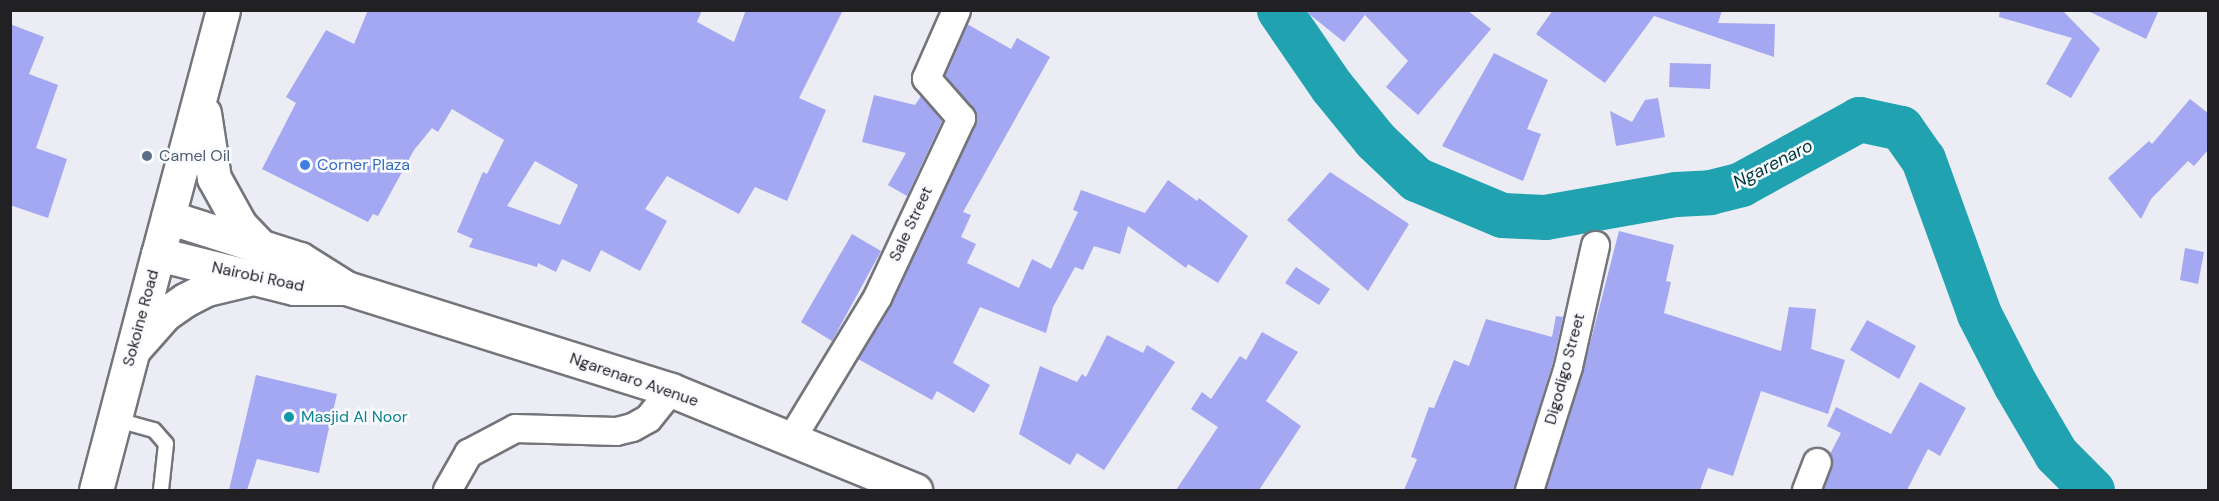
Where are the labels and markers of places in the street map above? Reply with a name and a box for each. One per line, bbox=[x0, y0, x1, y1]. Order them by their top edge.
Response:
place label: Camel Oil bbox=[159, 146, 230, 166]
marker: Camel Oil bbox=[140, 149, 154, 163]
place label: Corner Plaza bbox=[317, 155, 410, 175]
marker: Corner Plaza bbox=[298, 158, 312, 172]
place label: Masjid Al Noor bbox=[301, 407, 408, 427]
marker: Masjid Al Noor bbox=[282, 410, 296, 424]

